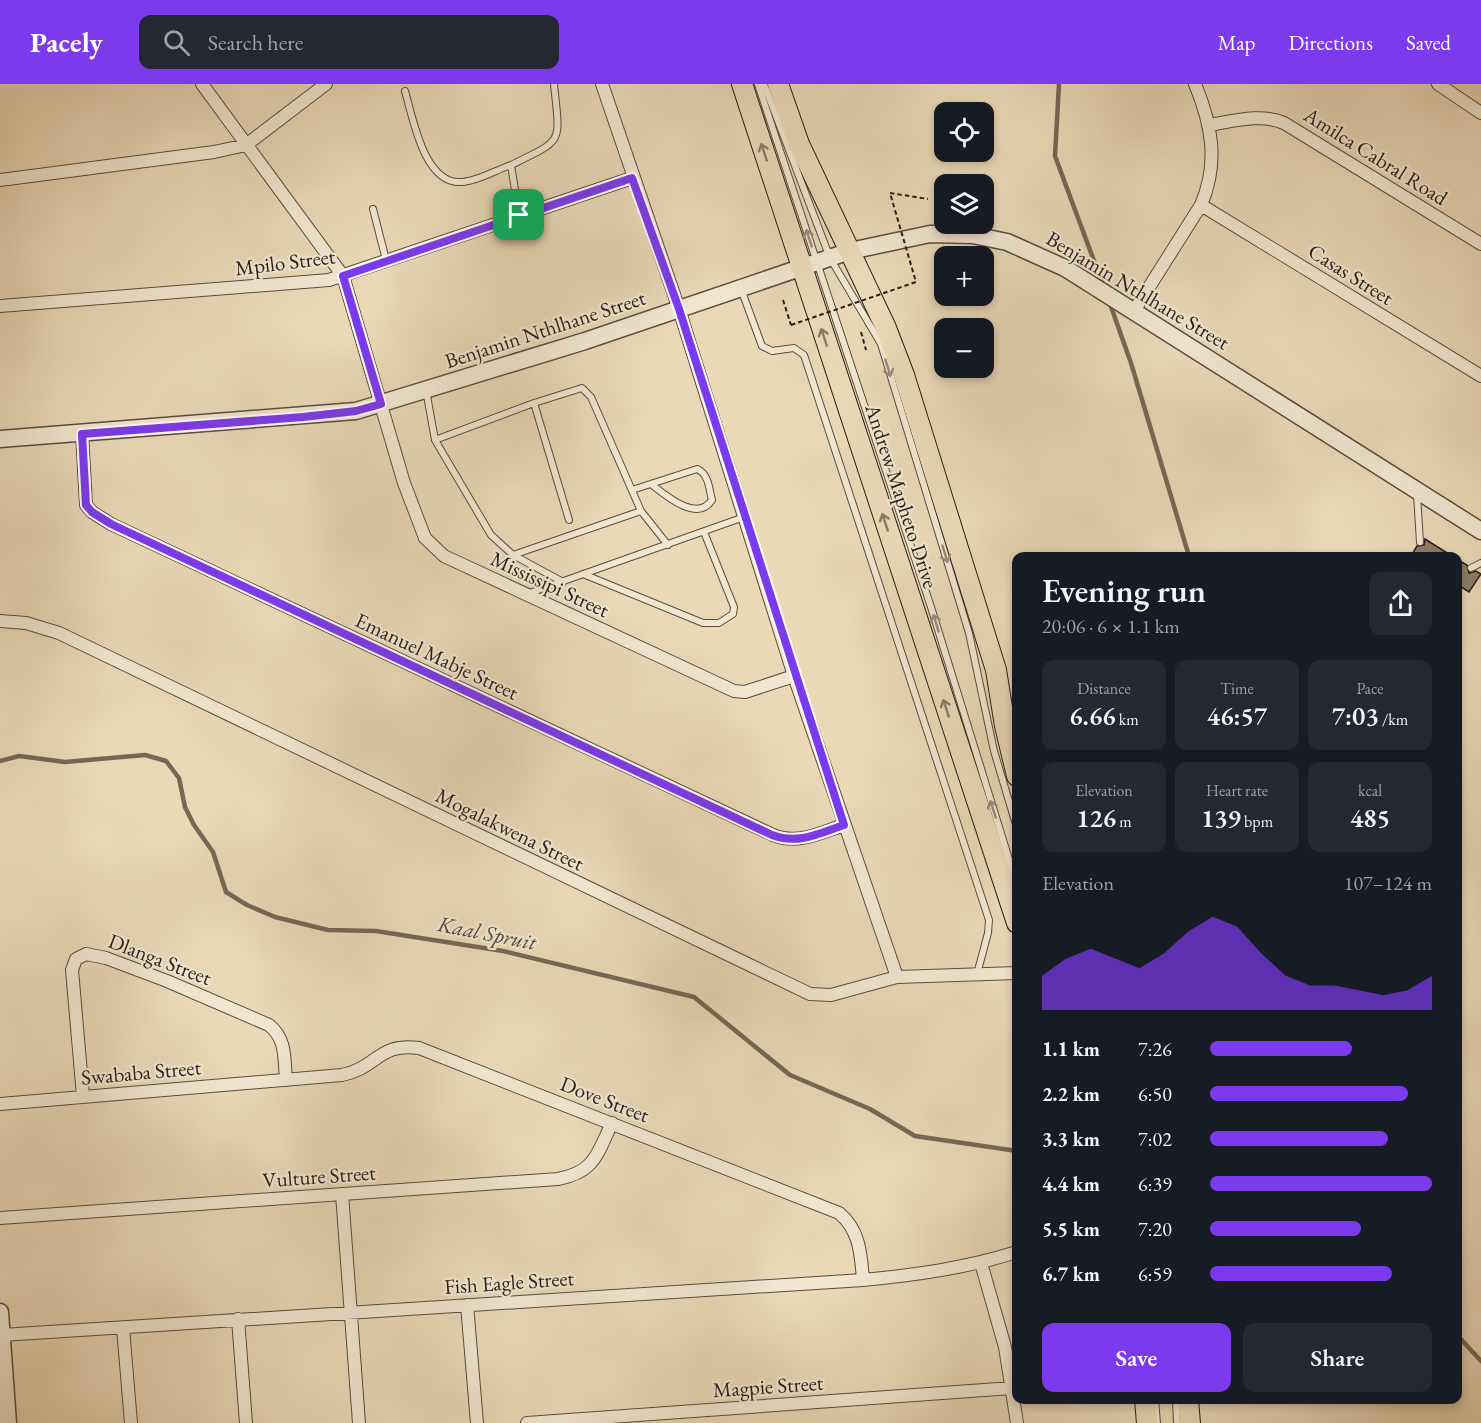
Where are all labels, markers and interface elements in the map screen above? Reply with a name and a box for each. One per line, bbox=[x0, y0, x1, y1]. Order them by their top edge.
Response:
search box bbox=[139, 15, 559, 69]
text: Pacely bbox=[30, 24, 103, 60]
icon: search bbox=[160, 26, 193, 59]
text: Search here bbox=[208, 28, 303, 57]
text: Map bbox=[1218, 29, 1255, 56]
text: Directions bbox=[1288, 29, 1373, 56]
text: Saved bbox=[1406, 29, 1451, 56]
street label: Amilca Cabral Road bbox=[1298, 100, 1453, 211]
map controls bbox=[934, 102, 994, 378]
button: locate bbox=[934, 102, 994, 162]
one-way arrow bbox=[758, 143, 769, 162]
button: layers bbox=[934, 174, 994, 234]
pin bbox=[493, 189, 544, 240]
icon: arrive bbox=[502, 198, 535, 231]
street label: Benjamin Nthlhane Street bbox=[1041, 225, 1235, 356]
one-way arrow bbox=[803, 229, 814, 248]
street label: Casas Street bbox=[1303, 237, 1399, 311]
street label: Mpilo Street bbox=[233, 242, 337, 282]
button: + bbox=[934, 246, 994, 306]
street label: Benjamin Nthlhane Street bbox=[441, 284, 649, 374]
button: − bbox=[934, 318, 994, 378]
one-way arrow bbox=[818, 328, 829, 347]
one-way arrow bbox=[883, 358, 894, 377]
street label: Andrew Mapheto Drive bbox=[859, 399, 945, 592]
one-way arrow bbox=[879, 513, 890, 532]
one-way arrow bbox=[940, 544, 951, 563]
street label: Mississipi Street bbox=[486, 545, 614, 623]
text: Evening run bbox=[1042, 569, 1206, 612]
button: share bbox=[1369, 572, 1432, 635]
street label: Emanuel Mabje Street bbox=[351, 606, 523, 706]
text: 20:06 · 6 × 1.1 km bbox=[1042, 613, 1180, 639]
one-way arrow bbox=[930, 614, 941, 633]
text: Distance bbox=[1077, 678, 1131, 699]
text: Time bbox=[1220, 678, 1254, 699]
text: Pace bbox=[1357, 678, 1383, 699]
one-way arrow bbox=[940, 699, 951, 718]
text: 6.66 bbox=[1069, 699, 1116, 733]
text: 46:57 bbox=[1207, 699, 1267, 733]
text: 7:03 bbox=[1332, 699, 1379, 733]
text: km bbox=[1116, 709, 1139, 730]
text: /km bbox=[1379, 709, 1408, 730]
text: Elevation bbox=[1075, 780, 1133, 801]
text: Heart rate bbox=[1206, 780, 1268, 801]
text: kcal bbox=[1358, 780, 1382, 801]
street label: Mogalakwena Street bbox=[431, 781, 589, 877]
one-way arrow bbox=[987, 800, 998, 819]
text: 126 bbox=[1076, 801, 1116, 835]
text: 139 bbox=[1201, 801, 1241, 835]
text: 485 bbox=[1350, 801, 1390, 835]
text: m bbox=[1116, 811, 1132, 832]
text: bpm bbox=[1241, 811, 1273, 832]
text: Elevation bbox=[1042, 870, 1114, 896]
text: 107–124 m bbox=[1344, 870, 1432, 896]
water label: Kaal Spruit bbox=[434, 909, 540, 957]
street label: Dlanga Street bbox=[105, 927, 216, 991]
text: 1.1 km bbox=[1042, 1036, 1100, 1062]
text: 7:26 bbox=[1138, 1036, 1172, 1062]
street label: Swababa Street bbox=[80, 1053, 202, 1091]
street label: Dove Street bbox=[557, 1070, 654, 1128]
text: 2.2 km bbox=[1042, 1081, 1100, 1107]
text: 6:50 bbox=[1138, 1081, 1172, 1107]
text: 3.3 km bbox=[1042, 1126, 1100, 1152]
text: 7:02 bbox=[1138, 1126, 1172, 1152]
street label: Vulture Street bbox=[261, 1159, 377, 1193]
text: 4.4 km bbox=[1042, 1171, 1100, 1197]
text: 6:39 bbox=[1138, 1171, 1172, 1197]
text: 5.5 km bbox=[1042, 1216, 1100, 1242]
text: 7:20 bbox=[1138, 1216, 1172, 1242]
text: 6.7 km bbox=[1042, 1261, 1100, 1287]
text: 6:59 bbox=[1138, 1261, 1172, 1287]
street label: Fish Eagle Street bbox=[443, 1264, 575, 1300]
button: Save bbox=[1042, 1323, 1231, 1392]
button: Share bbox=[1243, 1323, 1432, 1392]
street label: Magpie Street bbox=[712, 1369, 825, 1403]

